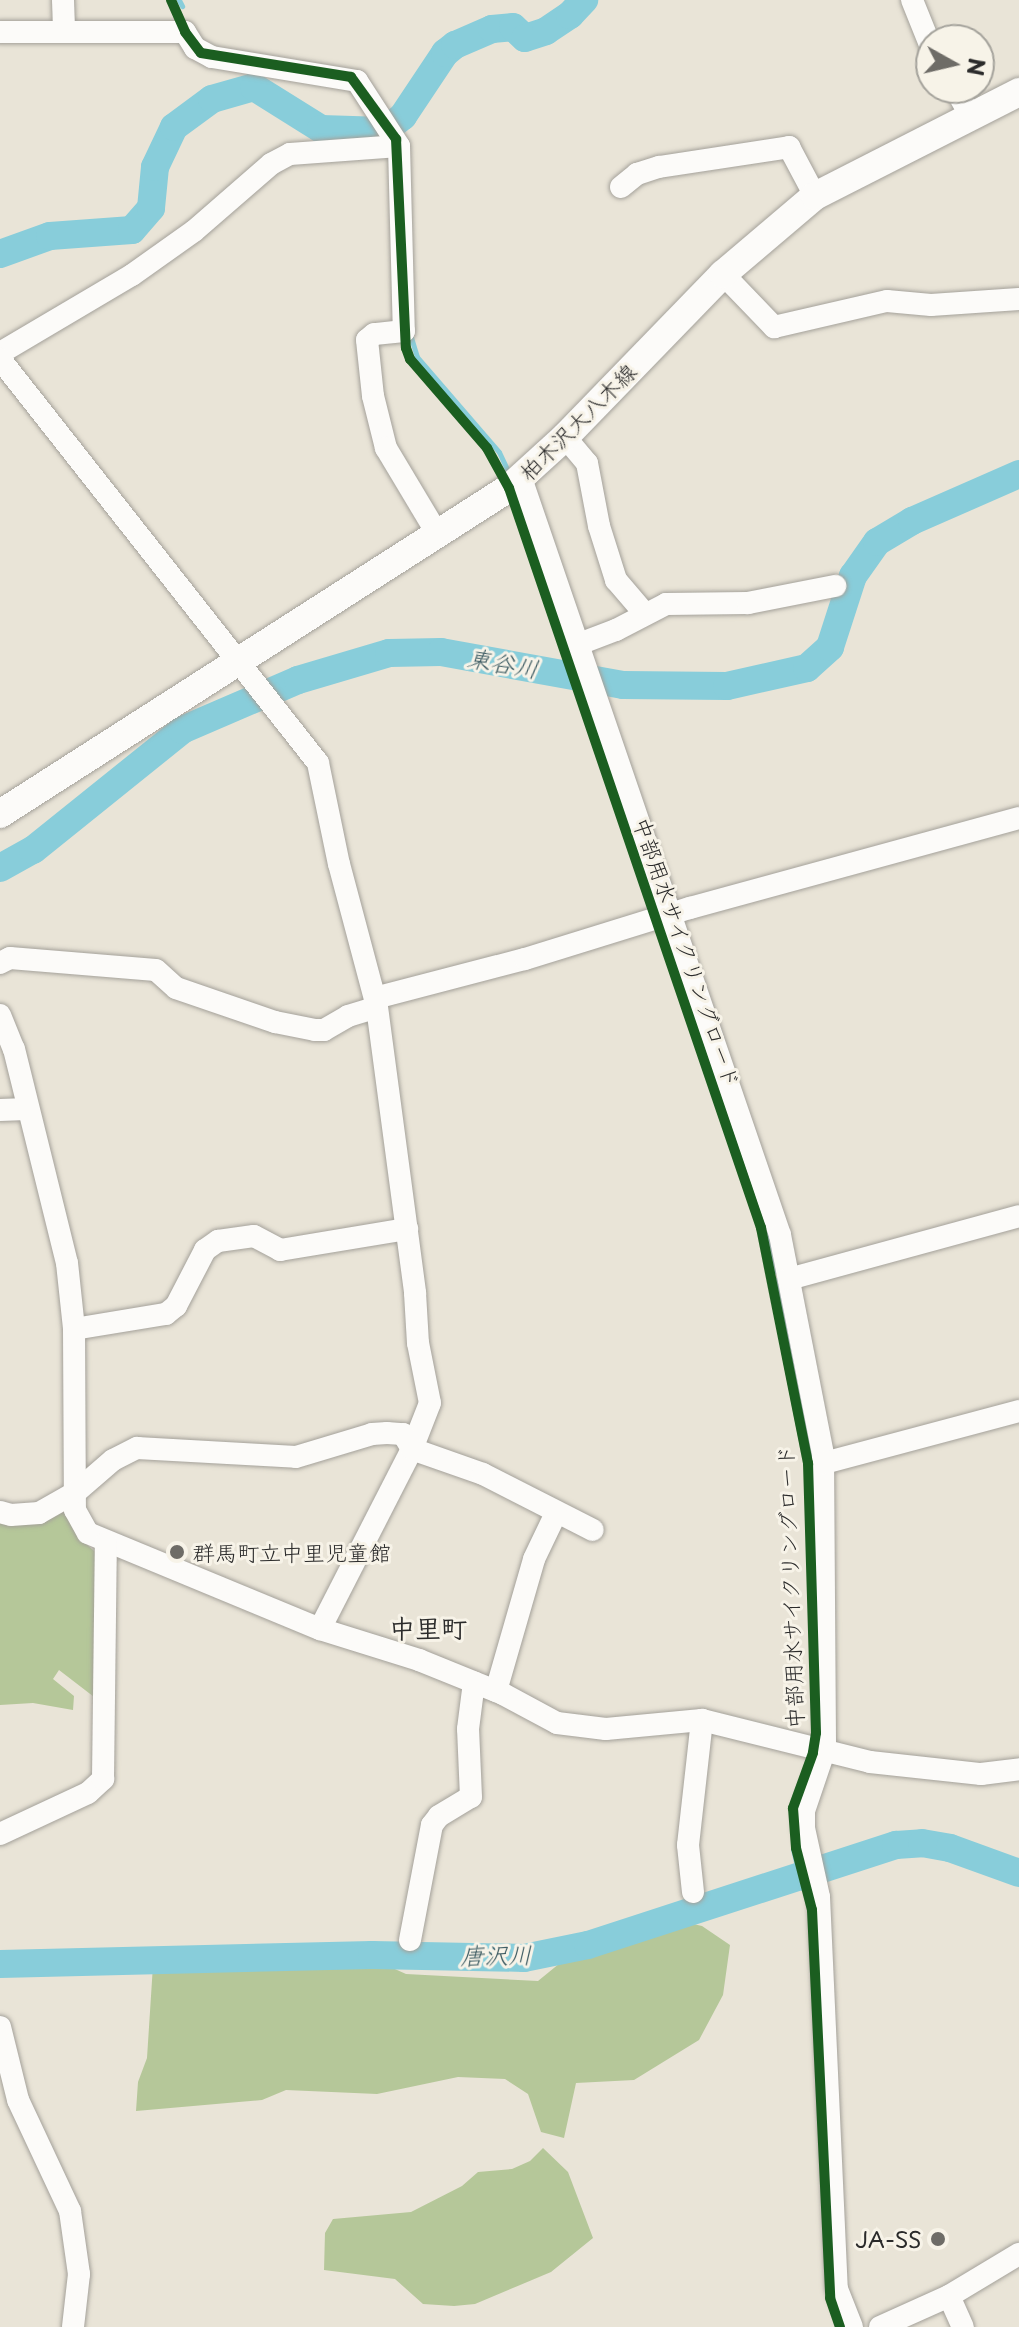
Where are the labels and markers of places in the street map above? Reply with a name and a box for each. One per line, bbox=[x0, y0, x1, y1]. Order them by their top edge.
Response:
place label: 群馬町立中里児童館 bbox=[193, 1539, 391, 1565]
marker: 群馬町立中里児童館 bbox=[168, 1543, 186, 1561]
place label: JA-SS bbox=[855, 2226, 922, 2252]
marker: JA-SS bbox=[929, 2230, 947, 2248]

